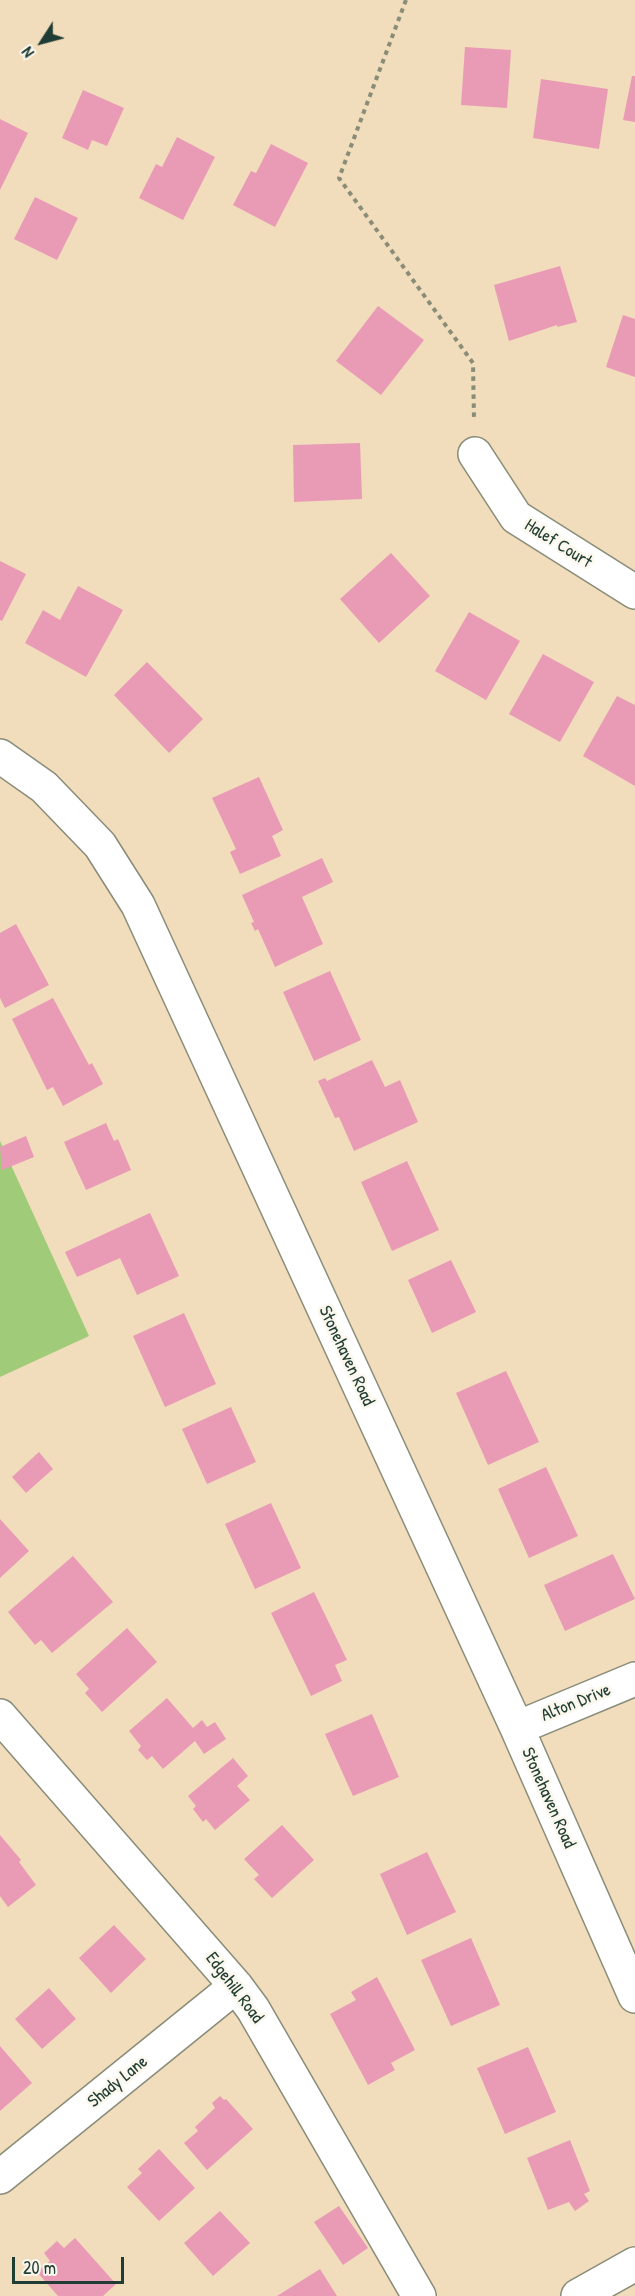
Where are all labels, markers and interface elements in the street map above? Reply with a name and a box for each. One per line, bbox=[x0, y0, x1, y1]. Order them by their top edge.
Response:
north arrow bbox=[12, 12, 72, 72]
text: N bbox=[16, 43, 39, 62]
street label: Halef Court bbox=[520, 515, 596, 573]
street label: Stonehaven Road bbox=[313, 1303, 379, 1409]
street label: Alton Drive bbox=[538, 1679, 614, 1727]
street label: Stonehaven Road bbox=[516, 1744, 580, 1852]
street label: Edgehill Road bbox=[200, 1948, 268, 2028]
street label: Shady Lane bbox=[84, 2051, 152, 2113]
scale bar bbox=[15, 2245, 128, 2283]
text: 20 m bbox=[23, 2255, 56, 2280]

